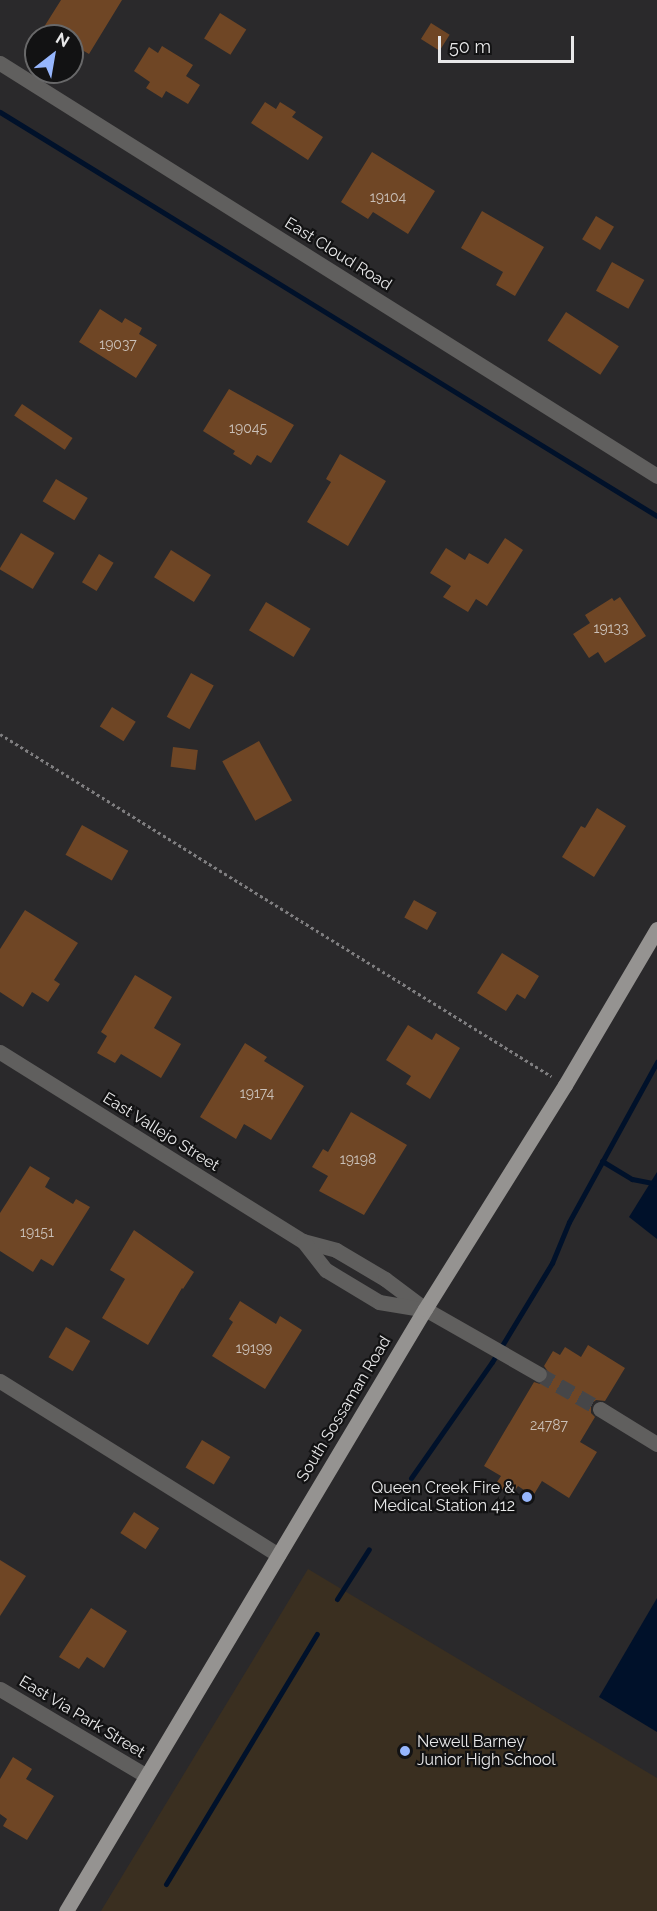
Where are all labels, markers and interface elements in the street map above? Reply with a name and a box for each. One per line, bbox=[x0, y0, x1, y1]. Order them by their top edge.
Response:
north arrow bbox=[24, 24, 84, 84]
scale bar bbox=[441, 24, 578, 62]
text: N bbox=[52, 29, 73, 51]
text: 50 m bbox=[449, 36, 491, 57]
house number: 19104 bbox=[370, 189, 406, 205]
street label: East Cloud Road bbox=[281, 213, 395, 295]
house number: 19037 bbox=[99, 336, 137, 352]
house number: 19045 bbox=[229, 420, 267, 436]
house number: 19133 bbox=[593, 620, 629, 636]
house number: 19174 bbox=[240, 1085, 274, 1101]
street label: East Vallejo Street bbox=[99, 1088, 223, 1176]
house number: 19198 bbox=[340, 1151, 376, 1167]
house number: 19151 bbox=[20, 1224, 54, 1240]
street label: South Sossaman Road bbox=[293, 1333, 395, 1485]
house number: 19199 bbox=[236, 1340, 272, 1356]
house number: 24787 bbox=[530, 1417, 568, 1433]
place label: Queen Creek Fire & Medical Station 412 bbox=[371, 1478, 515, 1516]
marker: Queen Creek Fire & Medical Station 412 bbox=[520, 1490, 534, 1504]
street label: East Via Park Street bbox=[15, 1672, 149, 1762]
place label: Newell Barney Junior High School bbox=[417, 1732, 556, 1770]
marker: Newell Barney Junior High School bbox=[398, 1744, 412, 1758]

